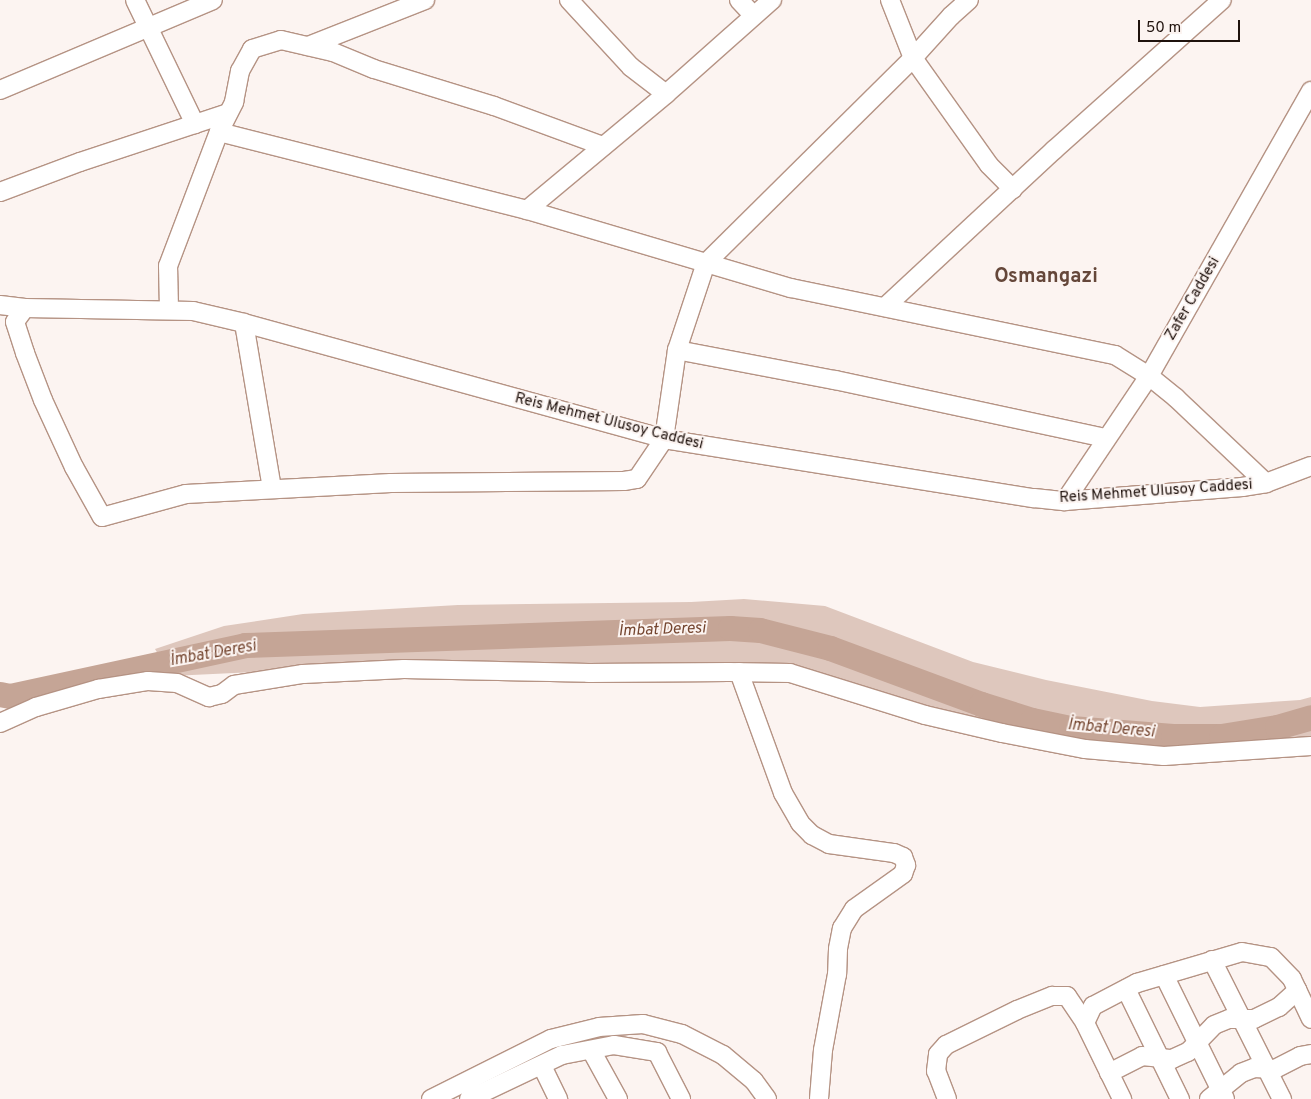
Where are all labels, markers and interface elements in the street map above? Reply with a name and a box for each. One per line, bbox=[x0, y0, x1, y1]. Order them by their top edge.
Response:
scale bar bbox=[1141, 10, 1244, 42]
text: 50 m bbox=[1146, 19, 1181, 38]
street label: Zafer Caddesi bbox=[1162, 254, 1224, 344]
district label: Osmangazi bbox=[994, 265, 1098, 289]
street label: Reis Mehmet Ulusoy Caddesi bbox=[513, 390, 705, 454]
street label: Reis Mehmet Ulusoy Caddesi bbox=[1059, 476, 1253, 508]
water label: İmbat Deresi bbox=[618, 619, 706, 641]
water label: İmbat Deresi bbox=[168, 637, 258, 671]
water label: İmbat Deresi bbox=[1067, 716, 1155, 742]

